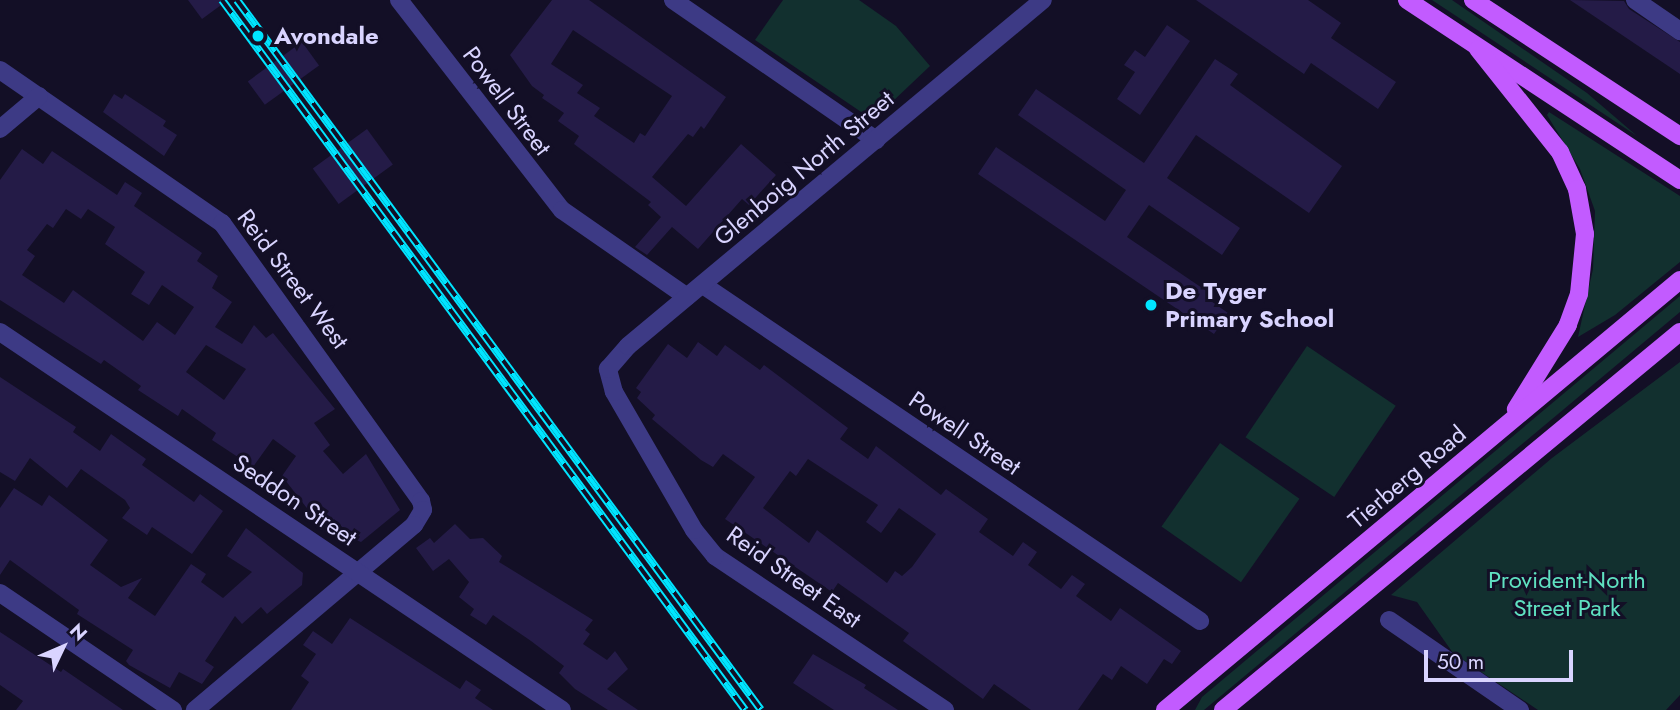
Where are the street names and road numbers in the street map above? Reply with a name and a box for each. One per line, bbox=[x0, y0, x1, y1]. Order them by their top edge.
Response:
street label: Powell Street bbox=[457, 41, 557, 161]
street label: Glenboig North Street bbox=[708, 84, 900, 252]
street label: Reid Street West bbox=[231, 204, 355, 354]
street label: Powell Street bbox=[903, 385, 1027, 481]
street label: Tierberg Road bbox=[1342, 420, 1472, 534]
street label: Seddon Street bbox=[228, 448, 362, 552]
street label: Reid Street East bbox=[721, 520, 867, 634]

